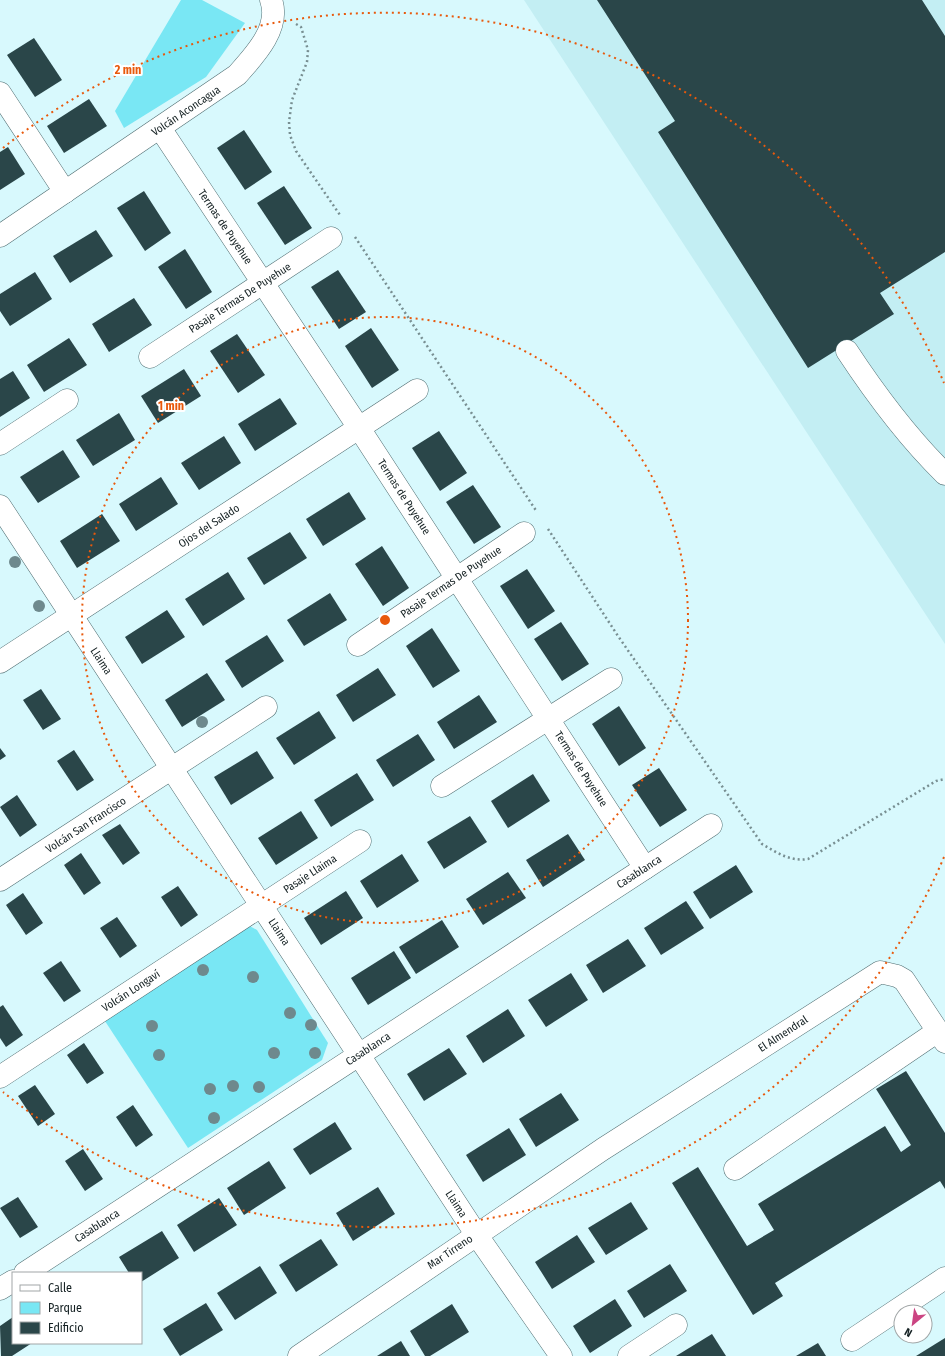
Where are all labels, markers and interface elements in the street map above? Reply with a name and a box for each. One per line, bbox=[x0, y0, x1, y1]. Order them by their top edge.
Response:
text: 2 min bbox=[114, 63, 141, 77]
street label: Volcán Aconcagua bbox=[149, 83, 223, 139]
street label: Termas de Puyehue bbox=[195, 187, 255, 267]
street label: Pasaje Termas De Puyehue bbox=[187, 260, 293, 336]
text: 1 min bbox=[158, 399, 184, 413]
street label: Termas de Puyehue bbox=[375, 457, 433, 537]
street label: Ojos del Salado bbox=[176, 501, 242, 551]
street label: Pasaje Termas De Puyehue bbox=[398, 543, 504, 621]
centre of rings bbox=[378, 613, 392, 627]
street label: Llaima bbox=[87, 645, 115, 677]
street label: Termas de Puyehue bbox=[552, 729, 610, 809]
street label: Volcán San Francisco bbox=[43, 794, 129, 856]
street label: Pasaje Llaima bbox=[281, 852, 339, 896]
street label: Casablanca bbox=[614, 853, 664, 891]
street label: Llaima bbox=[265, 916, 293, 948]
street label: Volcán Longaví bbox=[100, 967, 163, 1015]
street label: El Almendral bbox=[756, 1013, 810, 1055]
street label: Casablanca bbox=[343, 1030, 393, 1068]
street label: Llaima bbox=[442, 1188, 470, 1220]
street label: Casablanca bbox=[72, 1207, 122, 1245]
street label: Mar Tirreno bbox=[425, 1232, 475, 1272]
legend bbox=[12, 1272, 142, 1344]
text: Calle bbox=[48, 1281, 72, 1295]
text: Parque bbox=[48, 1301, 82, 1315]
north arrow bbox=[893, 1304, 933, 1344]
text: Edificio bbox=[48, 1321, 84, 1335]
text: N bbox=[902, 1325, 914, 1340]

